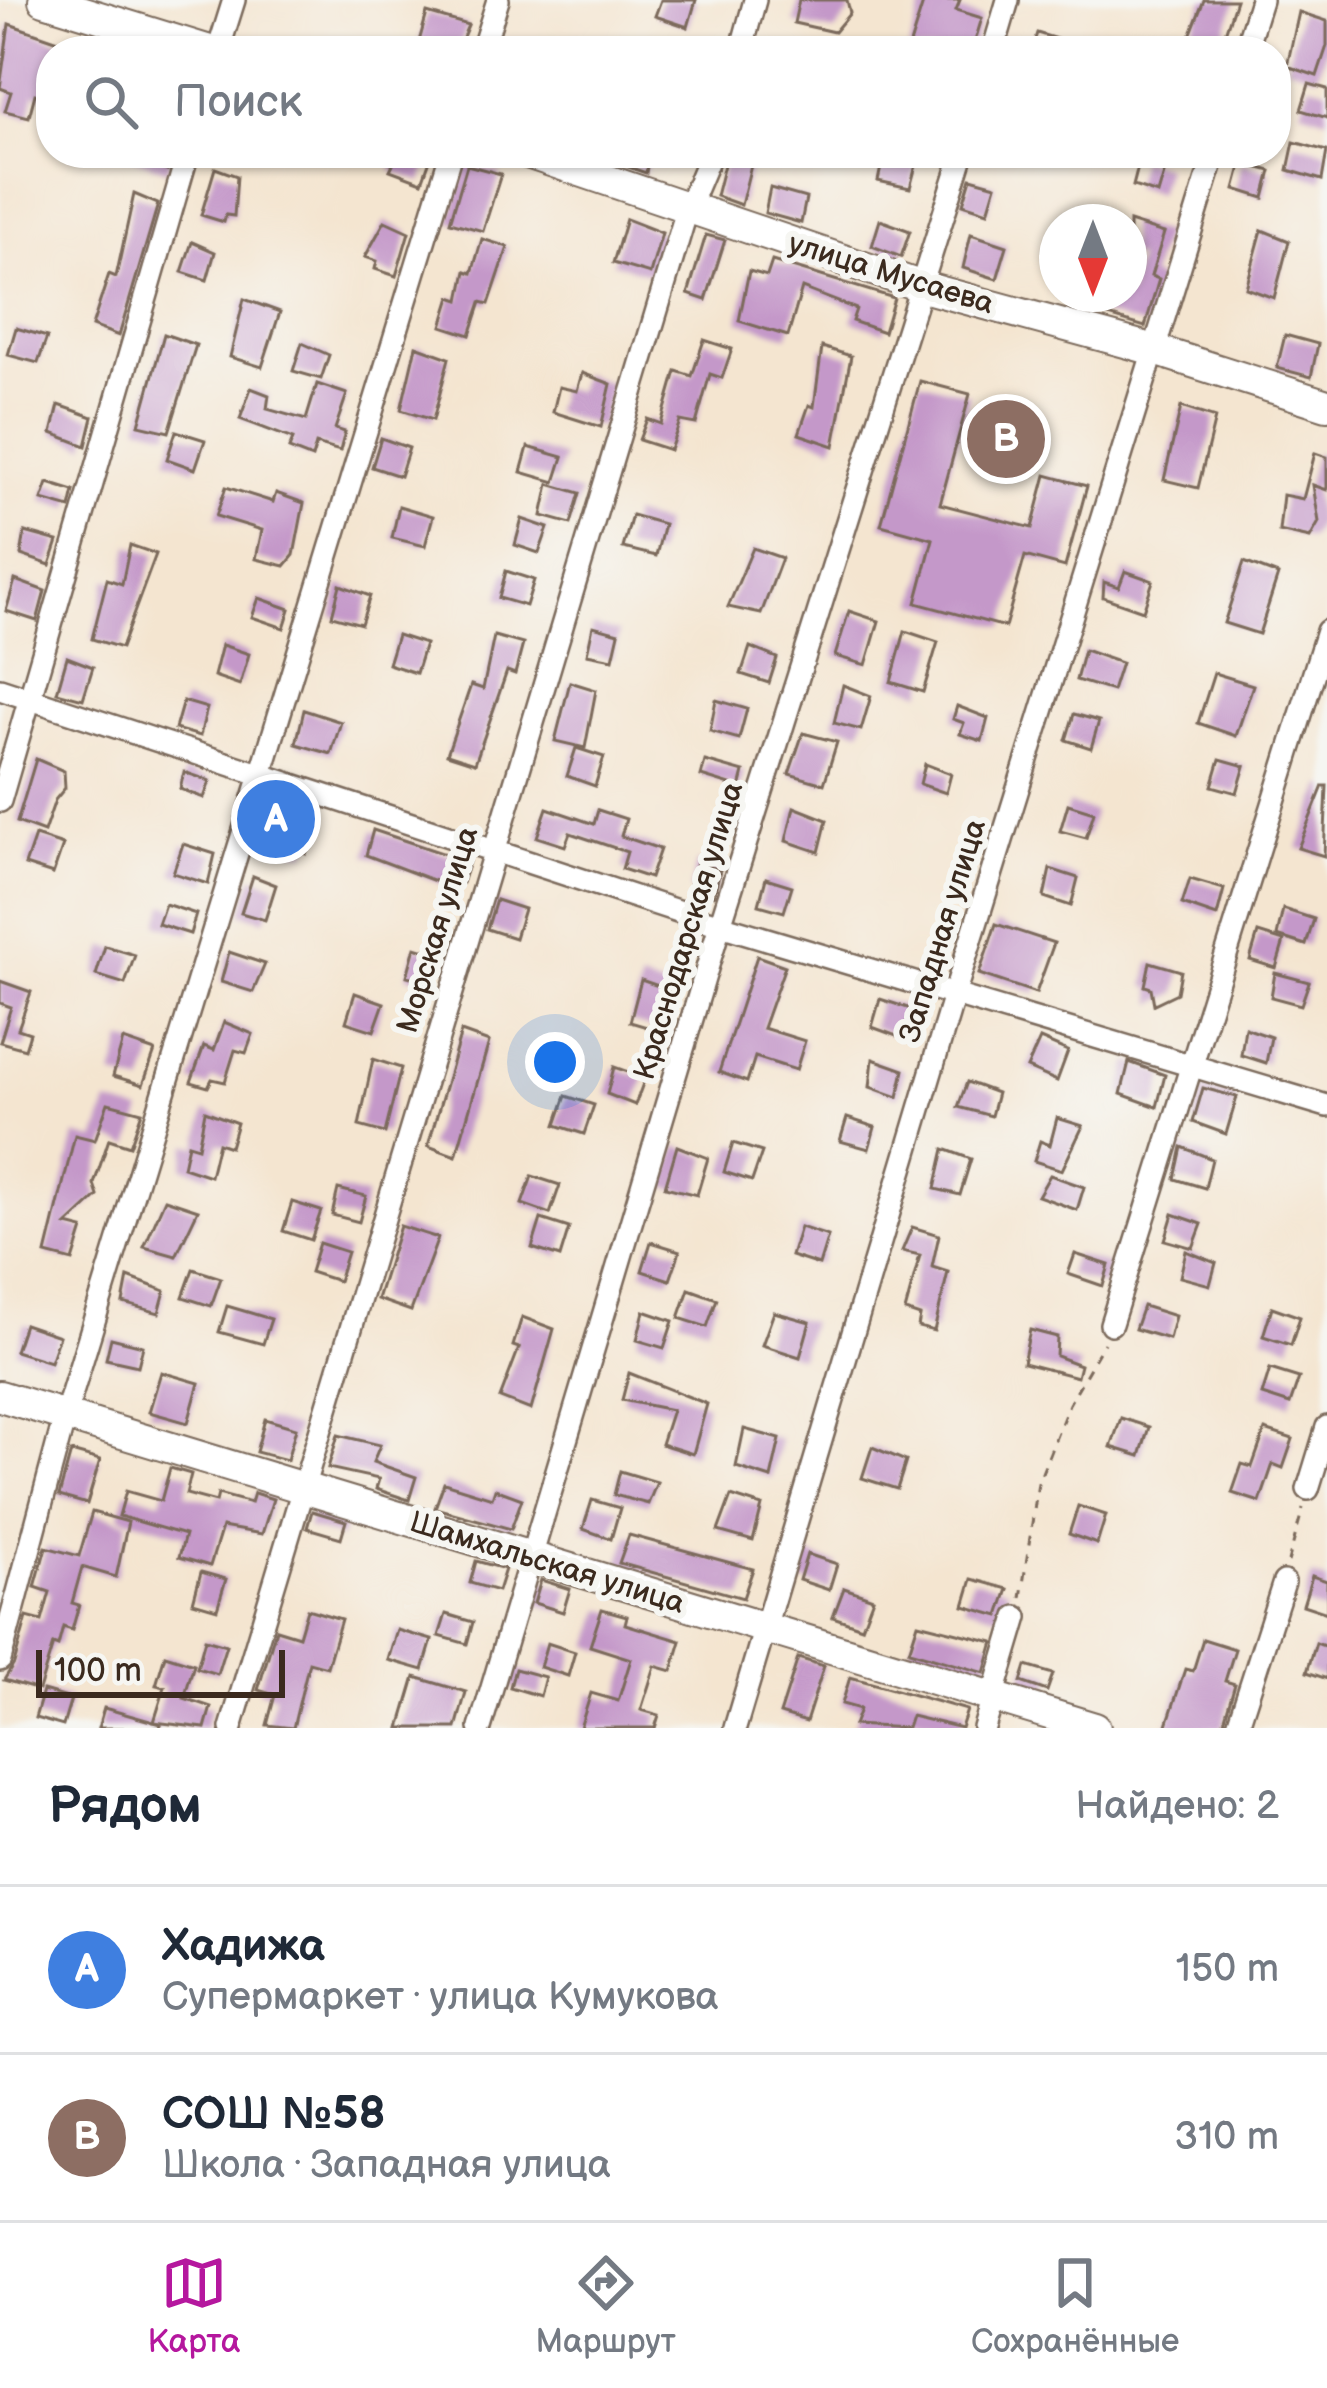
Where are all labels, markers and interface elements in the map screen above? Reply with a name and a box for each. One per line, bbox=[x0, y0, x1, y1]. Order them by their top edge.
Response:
search box bbox=[36, 36, 1291, 168]
icon: search bbox=[78, 69, 144, 135]
text: Поиск bbox=[174, 75, 302, 130]
north arrow bbox=[1039, 204, 1147, 312]
street label: улица Мусаева bbox=[784, 226, 998, 322]
pin: B bbox=[967, 394, 1045, 484]
pin: A bbox=[237, 774, 315, 864]
street label: Краснодарская улица bbox=[627, 778, 751, 1084]
street label: Западная улица bbox=[892, 815, 994, 1047]
street label: Морская улица bbox=[390, 822, 486, 1037]
your location bbox=[525, 1032, 585, 1092]
street label: Шамхальская улица bbox=[405, 1504, 689, 1622]
scale bar bbox=[36, 1644, 285, 1697]
text: 100 m bbox=[54, 1651, 142, 1691]
text: Рядом bbox=[48, 1776, 202, 1837]
text: Найдено: 2 bbox=[1075, 1783, 1279, 1830]
text: Хадижа bbox=[162, 1919, 325, 1974]
text: A bbox=[75, 1946, 99, 1993]
text: 150 m bbox=[1176, 1946, 1279, 1993]
text: Супермаркет · улица Кумукова bbox=[162, 1974, 719, 2021]
text: СОШ №58 bbox=[162, 2087, 386, 2142]
text: B bbox=[73, 2114, 101, 2161]
text: 310 m bbox=[1174, 2114, 1279, 2161]
text: Школа · Западная улица bbox=[162, 2142, 611, 2189]
tab: Карта bbox=[148, 2250, 240, 2362]
tab: Маршрут bbox=[536, 2250, 676, 2362]
tab: Сохранённые bbox=[971, 2250, 1179, 2362]

